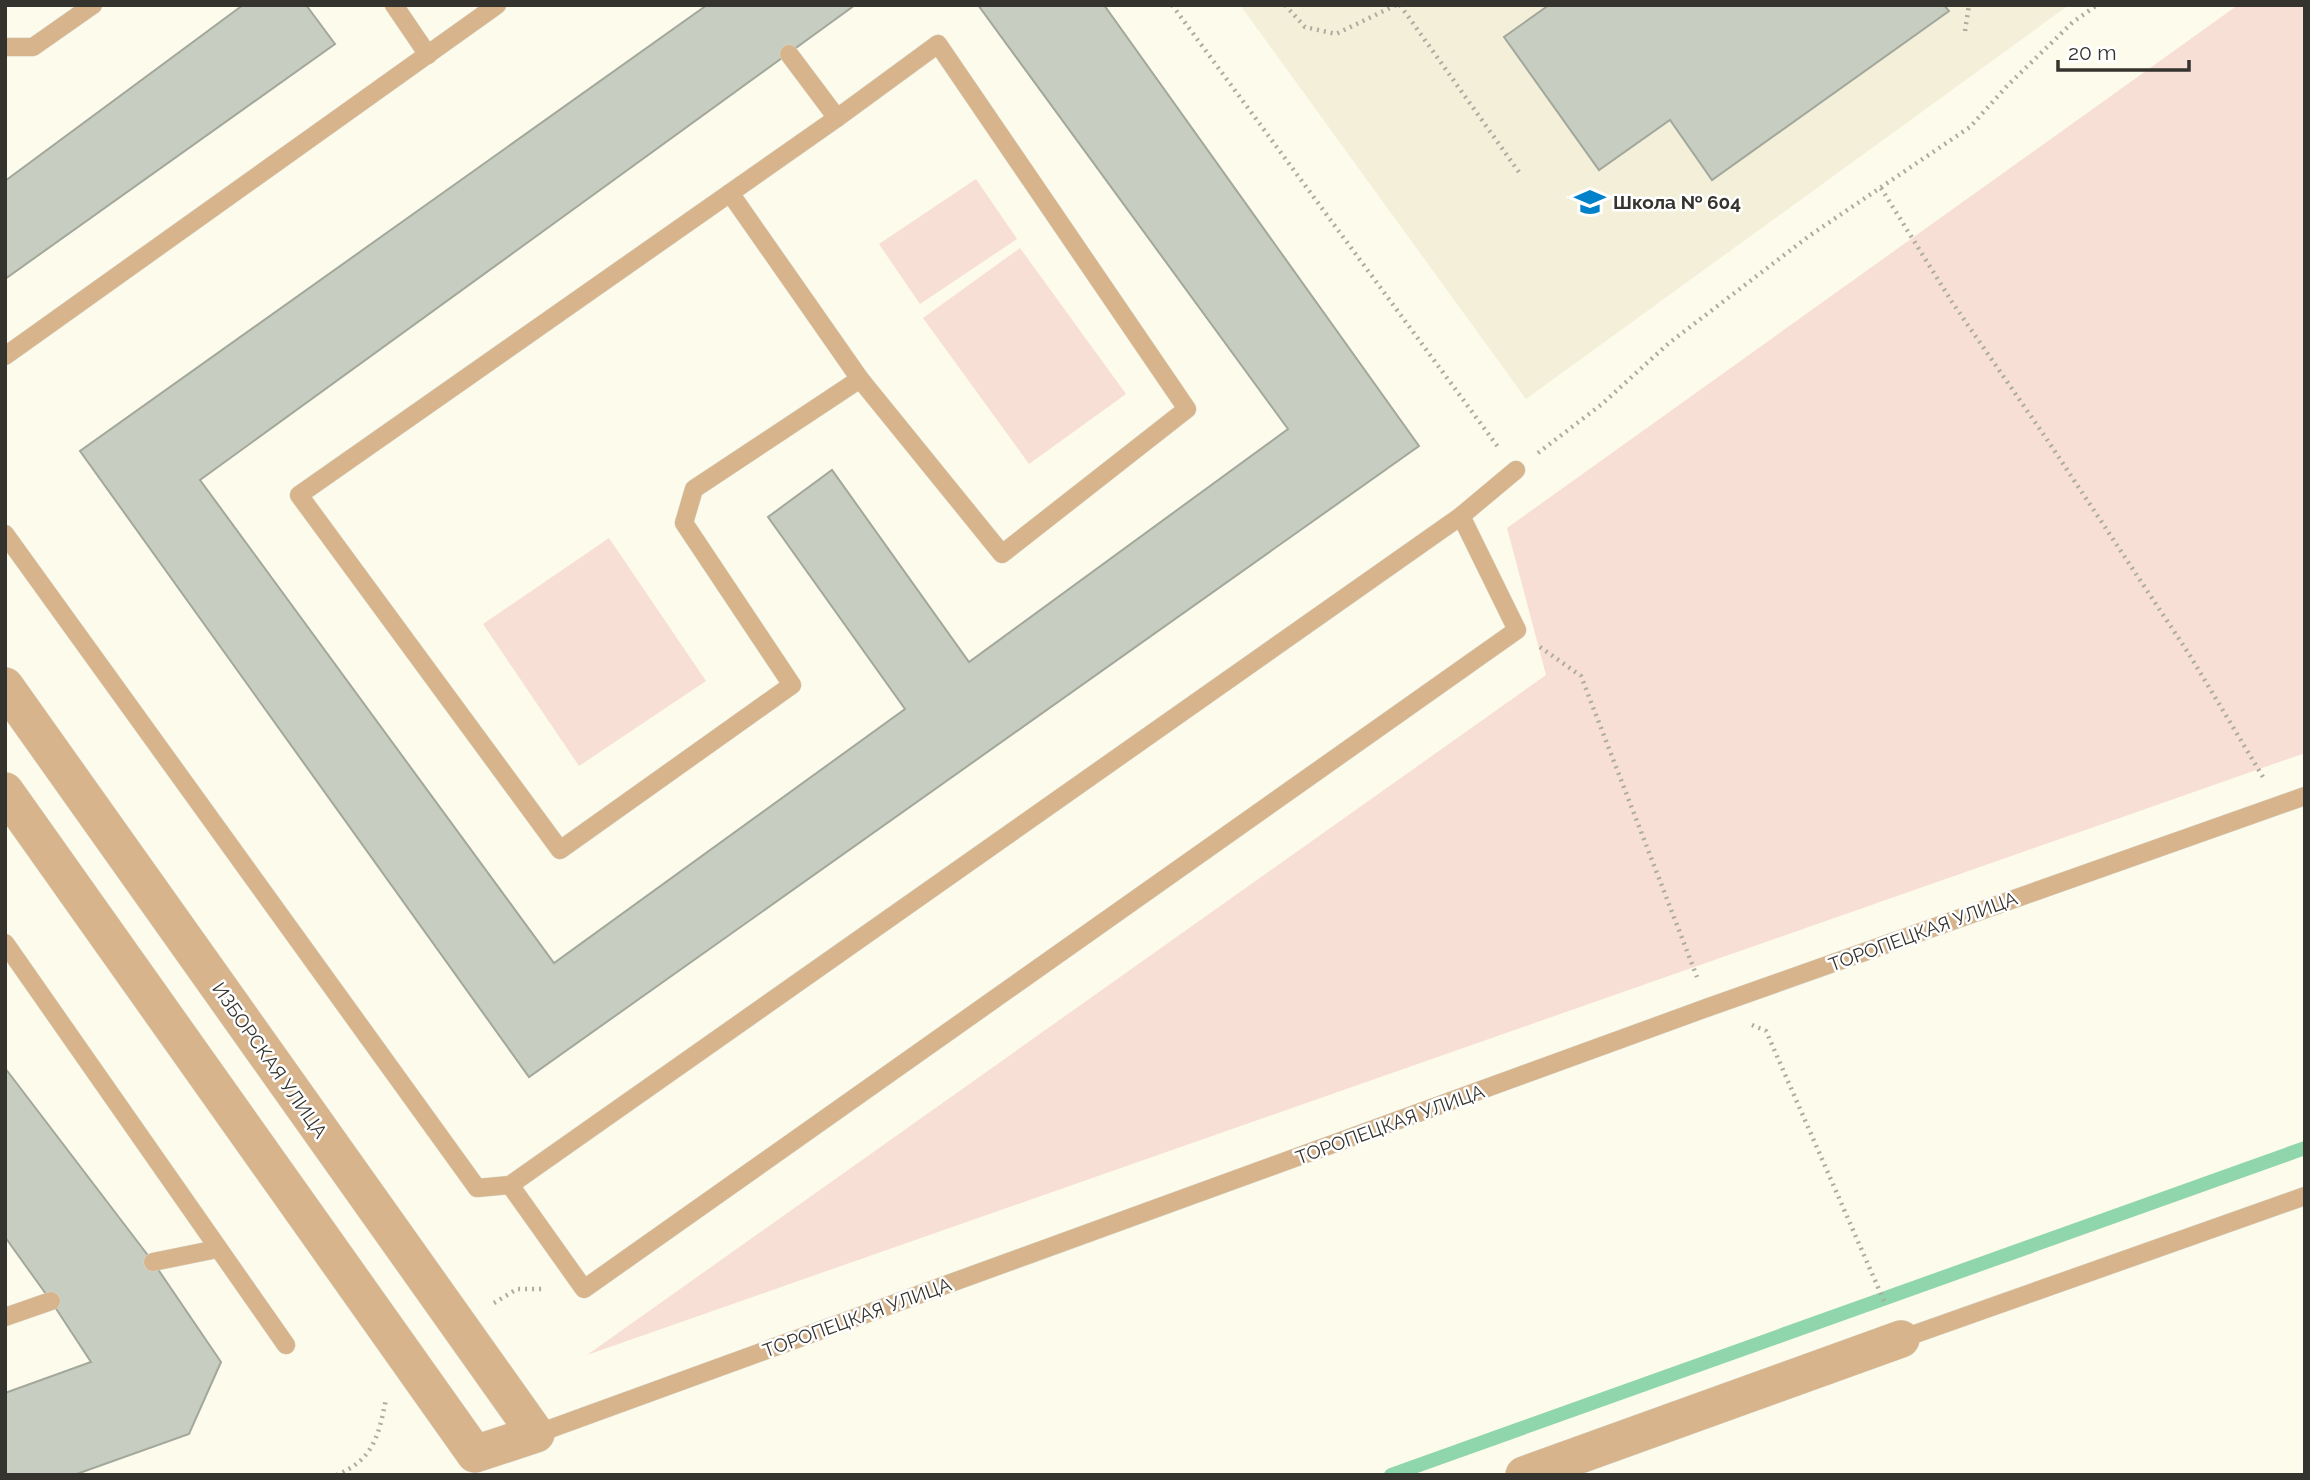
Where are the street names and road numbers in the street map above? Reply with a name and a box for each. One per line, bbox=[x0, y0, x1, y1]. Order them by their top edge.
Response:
street label: ТОРОПЕЦКАЯ УЛИЦА bbox=[1826, 887, 2020, 975]
street label: ИЗБОРСКАЯ УЛИЦА bbox=[208, 978, 332, 1142]
street label: ТОРОПЕЦКАЯ УЛИЦА bbox=[1293, 1080, 1487, 1168]
street label: ТОРОПЕЦКАЯ УЛИЦА bbox=[760, 1273, 954, 1361]

